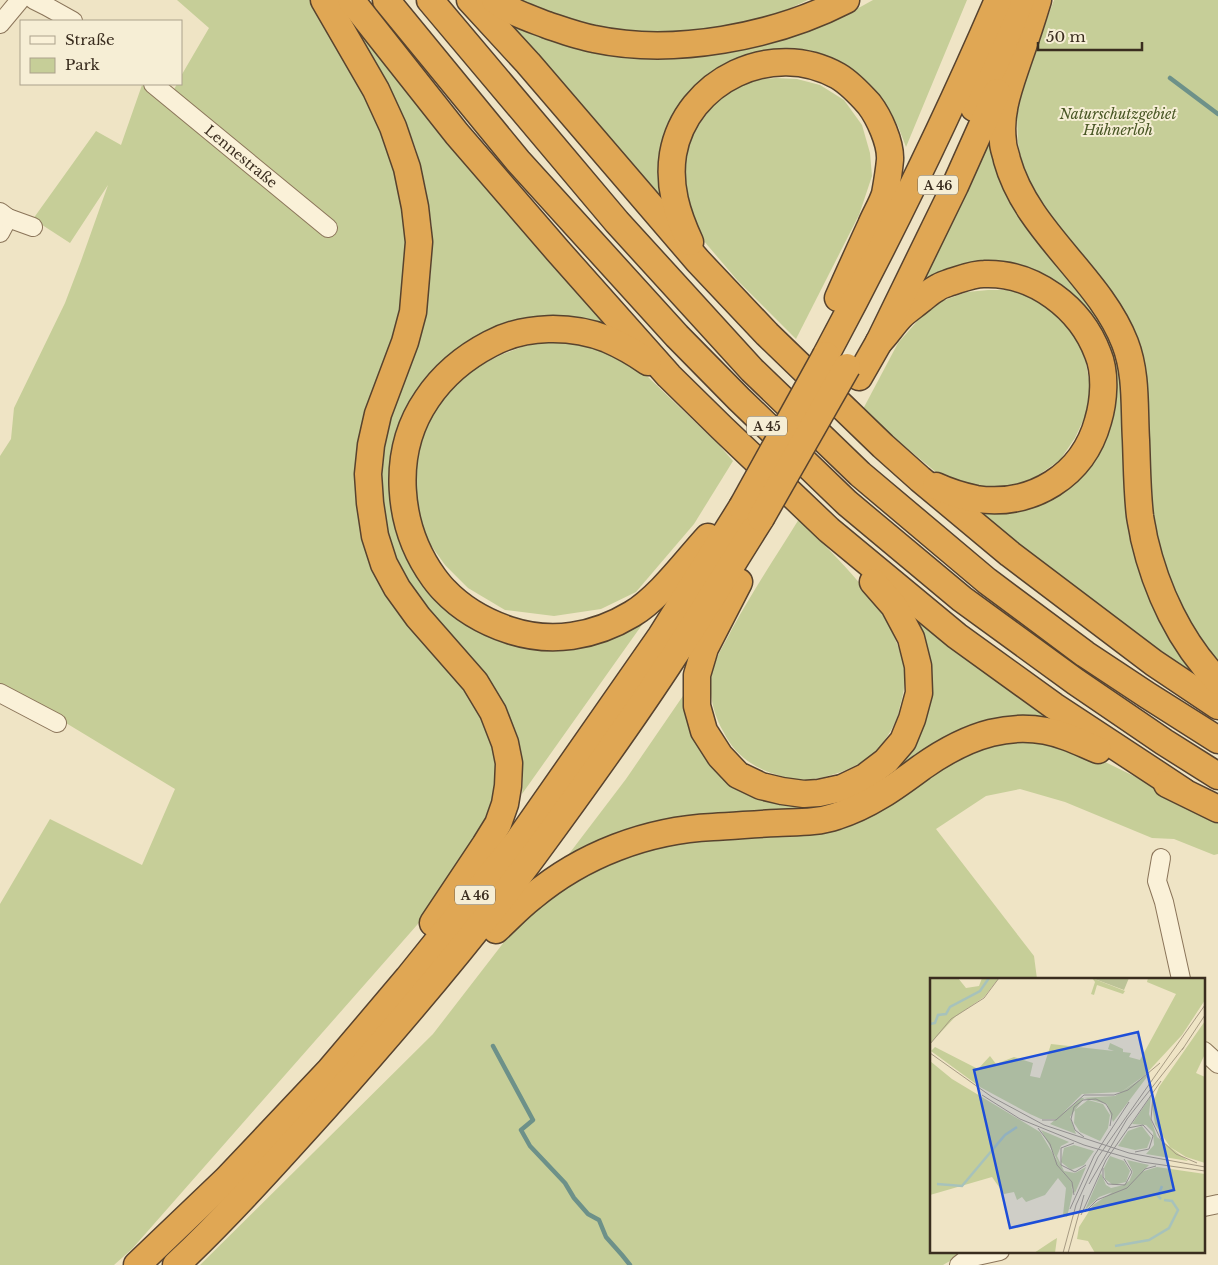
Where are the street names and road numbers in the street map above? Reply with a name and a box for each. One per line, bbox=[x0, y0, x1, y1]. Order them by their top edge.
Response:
street label: Lennestraße bbox=[201, 121, 281, 192]
road number: A 46 bbox=[918, 176, 958, 194]
road number: A 45 bbox=[747, 416, 787, 436]
road number: A 46 bbox=[455, 886, 495, 904]

